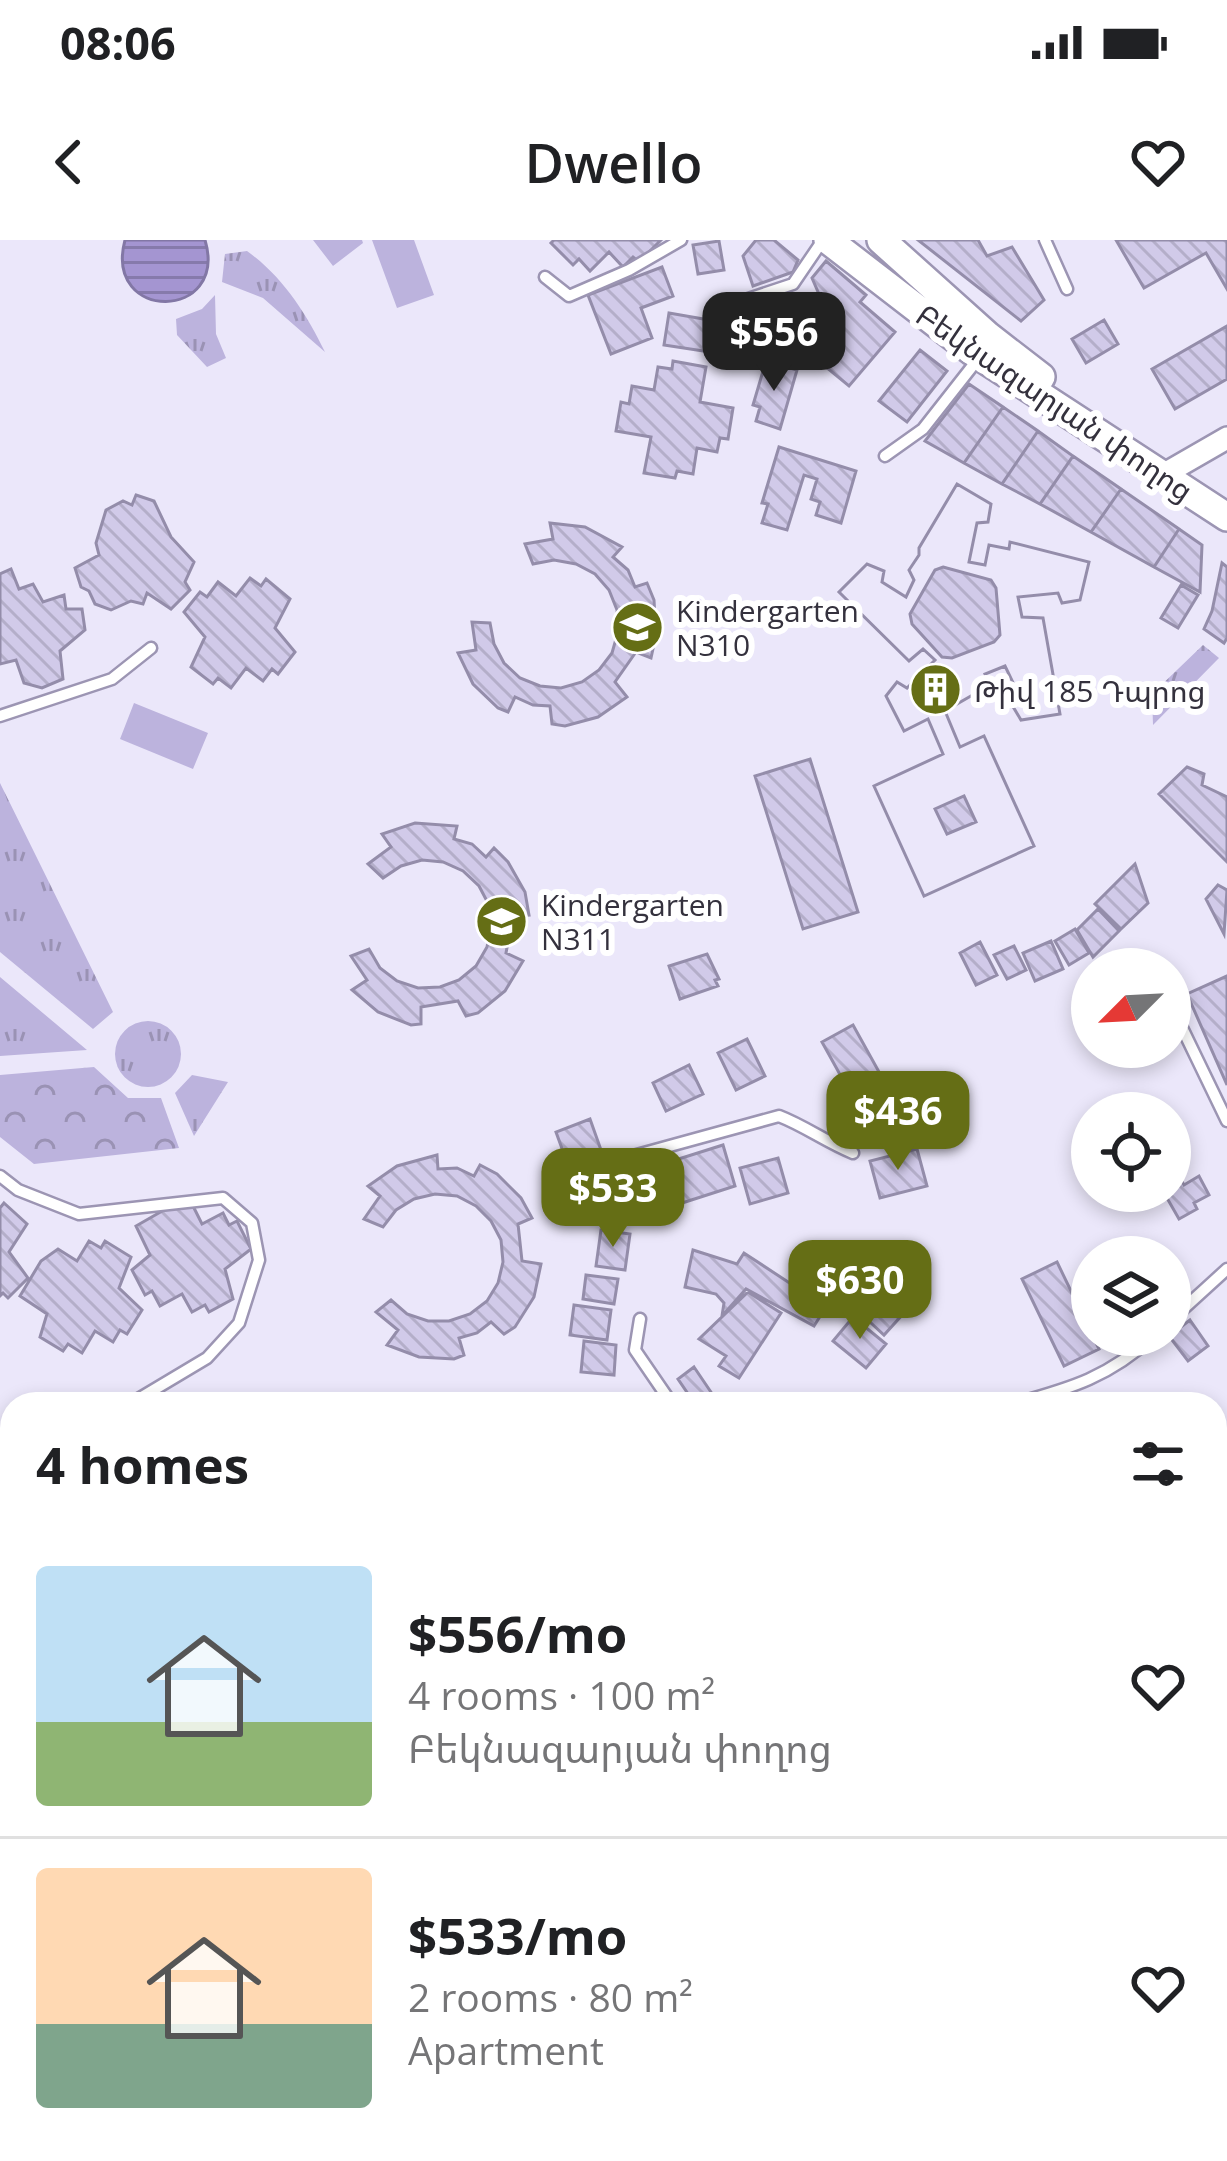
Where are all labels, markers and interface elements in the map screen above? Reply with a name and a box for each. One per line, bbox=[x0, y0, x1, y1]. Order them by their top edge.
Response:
text: 08:06 bbox=[60, 12, 176, 73]
text: Dwello bbox=[525, 125, 702, 199]
icon: back bbox=[36, 129, 102, 195]
icon: heart bbox=[1125, 129, 1191, 195]
pin: $556 bbox=[703, 292, 845, 394]
street label: Բեկնազարյան փողոց bbox=[908, 294, 1202, 510]
text: $556 bbox=[729, 304, 819, 357]
place label: Kindergarten N310 bbox=[676, 590, 859, 665]
school or university icon: Kindergarten N310 bbox=[609, 599, 665, 655]
building icon: Թիվ 185 Դպրոց bbox=[907, 662, 963, 718]
place label: Թիվ 185 Դպրոց bbox=[974, 670, 1206, 711]
place label: Kindergarten N311 bbox=[541, 884, 724, 959]
school or university icon: Kindergarten N311 bbox=[474, 893, 530, 949]
north arrow bbox=[1071, 948, 1191, 1068]
map controls bbox=[1071, 948, 1191, 1356]
pin: $436 bbox=[827, 1071, 969, 1173]
text: $436 bbox=[853, 1083, 943, 1136]
button: locate bbox=[1071, 1092, 1191, 1212]
pin: $533 bbox=[542, 1148, 684, 1250]
text: $533 bbox=[568, 1160, 658, 1213]
button: layers bbox=[1071, 1236, 1191, 1356]
pin: $630 bbox=[789, 1240, 931, 1342]
text: $630 bbox=[815, 1252, 905, 1305]
text: 4 homes bbox=[36, 1429, 249, 1499]
icon: filters bbox=[1125, 1431, 1191, 1497]
text: $556/mo bbox=[408, 1598, 627, 1668]
icon: home bbox=[132, 1614, 276, 1758]
icon: heart bbox=[1125, 1653, 1191, 1719]
text: 4 rooms · 100 m² bbox=[408, 1668, 715, 1721]
text: Բեկնազարյան փողոց bbox=[408, 1721, 832, 1774]
text: $533/mo bbox=[408, 1900, 627, 1970]
icon: home bbox=[132, 1916, 276, 2060]
icon: heart bbox=[1125, 1955, 1191, 2021]
text: 2 rooms · 80 m² bbox=[408, 1970, 693, 2023]
text: Apartment bbox=[408, 2023, 604, 2076]

